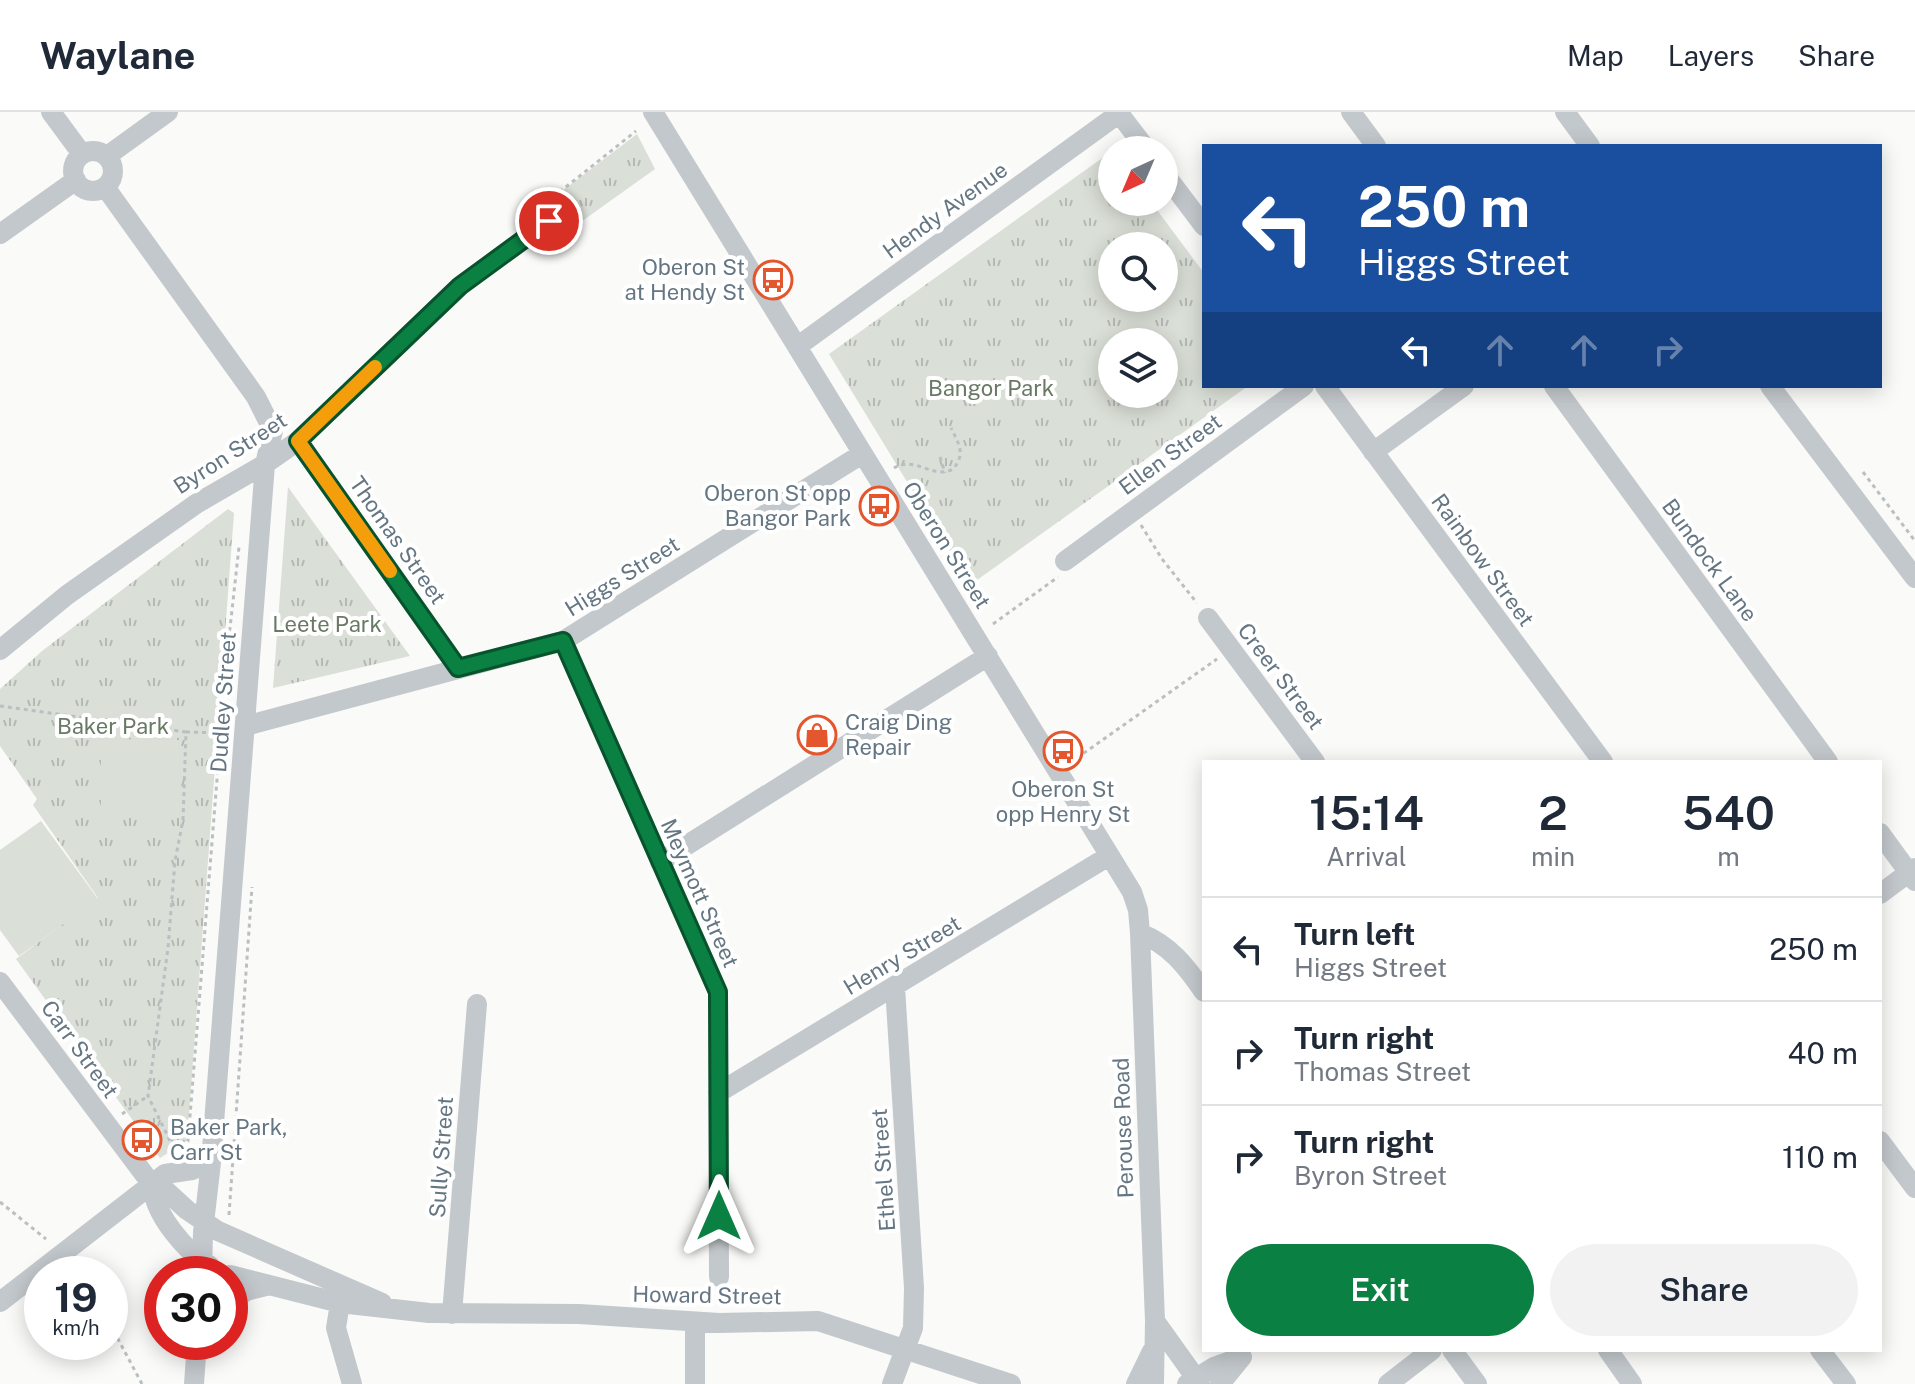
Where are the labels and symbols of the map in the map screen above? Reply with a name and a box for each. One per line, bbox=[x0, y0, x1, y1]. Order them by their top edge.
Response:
north arrow bbox=[1098, 136, 1178, 216]
street label: Hendy Avenue bbox=[878, 156, 1012, 264]
pin bbox=[515, 187, 583, 255]
place label: Oberon St at Hendy St bbox=[625, 254, 745, 305]
bus stop icon: Oberon St at Hendy St bbox=[752, 259, 794, 301]
park label: Bangor Park bbox=[928, 375, 1054, 401]
street label: Byron Street bbox=[169, 407, 291, 499]
street label: Ellen Street bbox=[1114, 408, 1226, 500]
street label: Thomas Street bbox=[344, 471, 452, 609]
street label: Oberon Street bbox=[898, 477, 996, 613]
place label: Oberon St opp Bangor Park bbox=[704, 480, 851, 531]
bus stop icon: Oberon St opp Bangor Park bbox=[858, 485, 900, 527]
street label: Rainbow Street bbox=[1426, 489, 1540, 631]
street label: Bundock Lane bbox=[1657, 494, 1763, 626]
street label: Higgs Street bbox=[560, 531, 684, 621]
park label: Leete Park bbox=[272, 611, 382, 637]
street label: Creer Street bbox=[1232, 618, 1330, 734]
street label: Dudley Street bbox=[205, 631, 241, 773]
place label: Craig Ding Repair bbox=[845, 709, 952, 760]
park label: Baker Park bbox=[57, 713, 169, 739]
shop icon: Craig Ding Repair bbox=[796, 714, 838, 756]
bus stop icon: Oberon St opp Henry St bbox=[1042, 730, 1084, 772]
place label: Oberon St opp Henry St bbox=[996, 776, 1130, 827]
street label: Meymott Street bbox=[656, 815, 744, 971]
street label: Henry Street bbox=[839, 910, 965, 1000]
street label: Carr Street bbox=[36, 995, 124, 1103]
street label: Perouse Road bbox=[1108, 1057, 1138, 1199]
street label: Sully Street bbox=[424, 1095, 458, 1219]
street label: Ethel Street bbox=[866, 1108, 900, 1232]
place label: Baker Park, Carr St bbox=[170, 1114, 287, 1165]
bus stop icon: Baker Park, Carr St bbox=[121, 1119, 163, 1161]
position arrow bbox=[677, 1174, 761, 1258]
speed limit sign: 30 bbox=[144, 1256, 248, 1360]
street label: Howard Street bbox=[632, 1281, 782, 1309]

